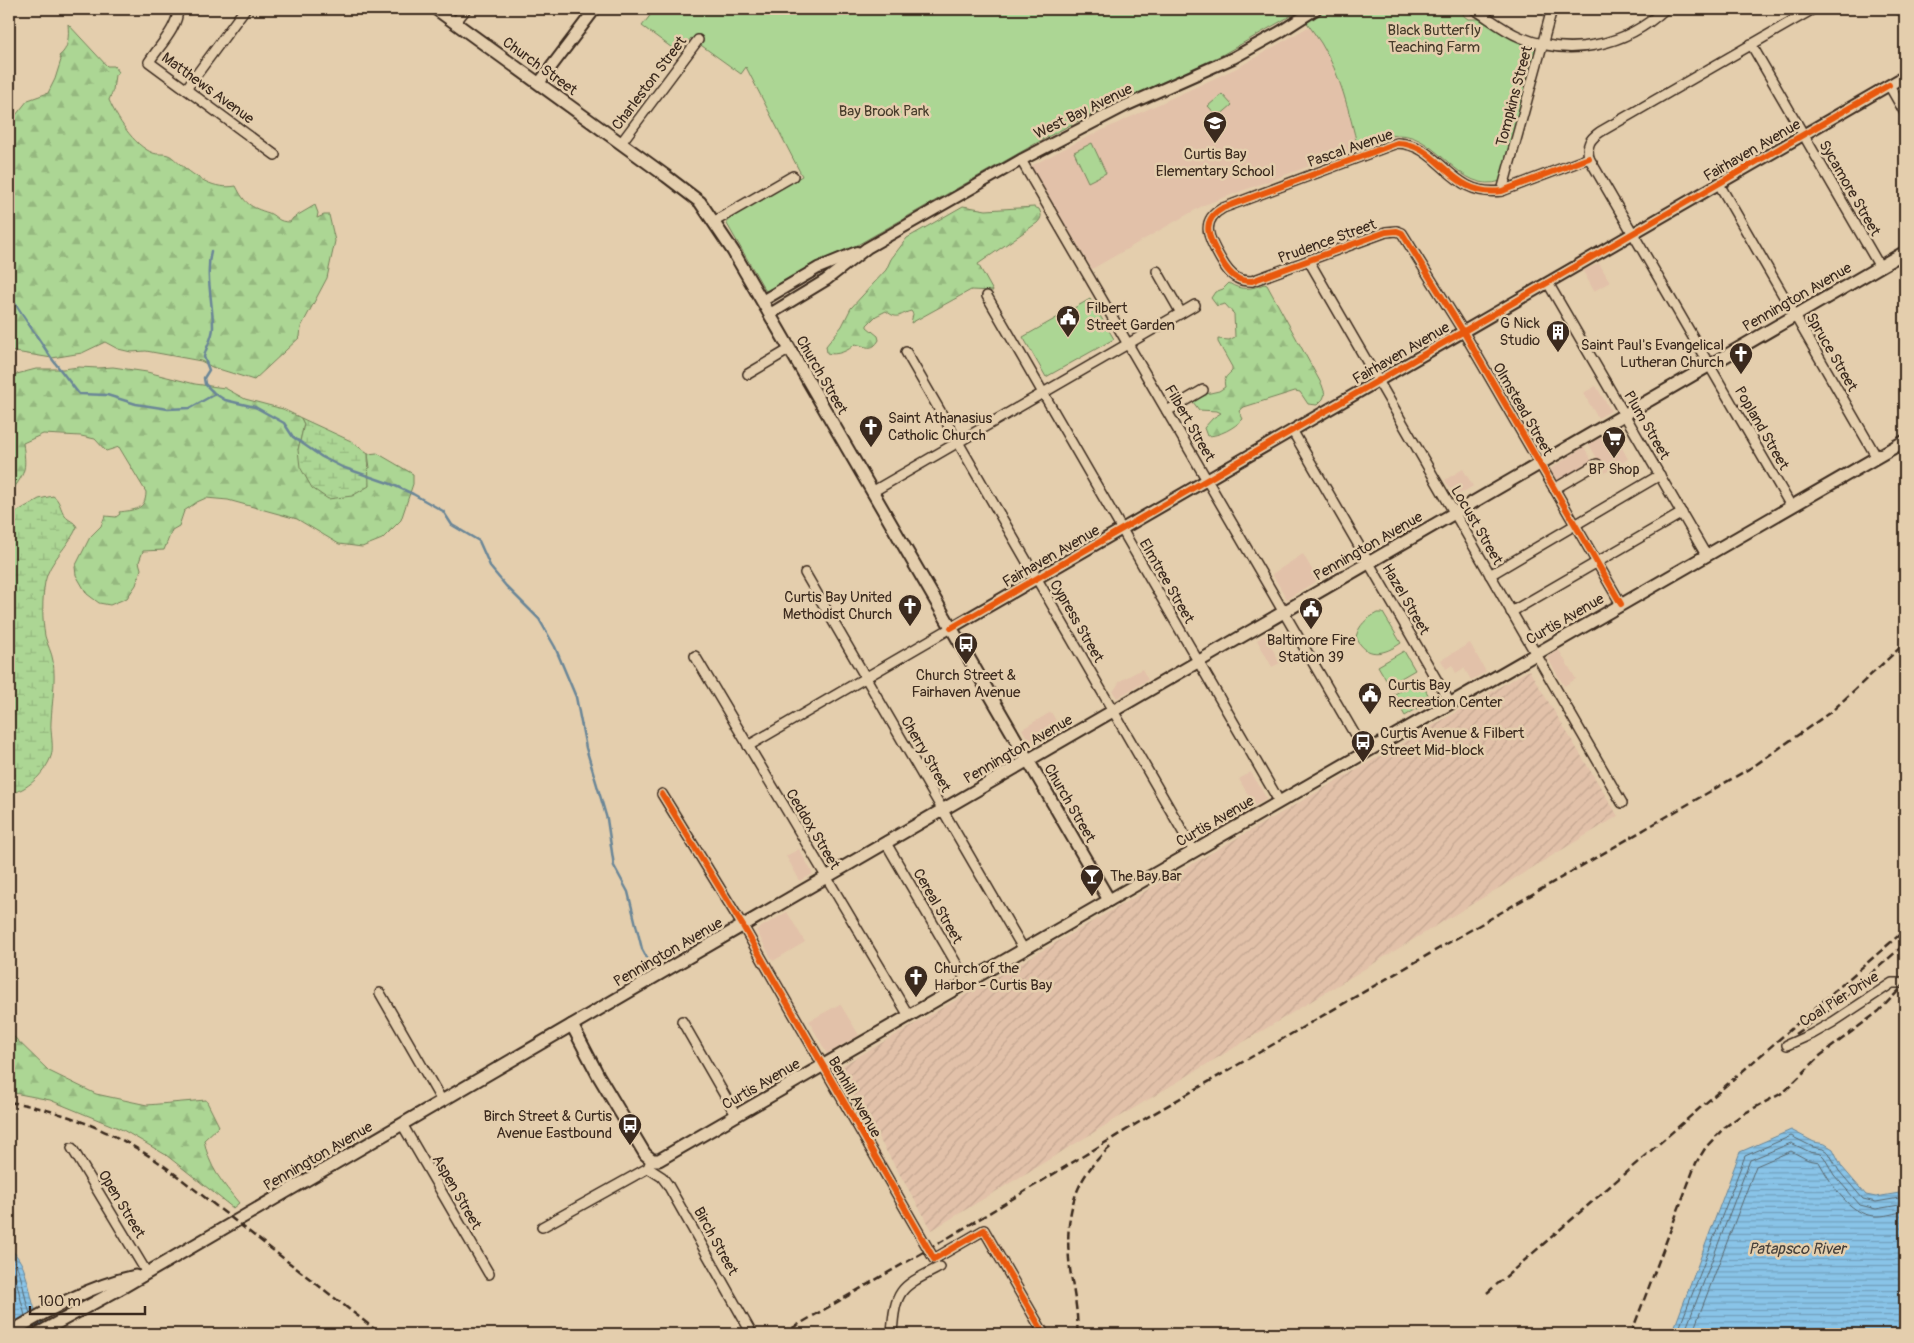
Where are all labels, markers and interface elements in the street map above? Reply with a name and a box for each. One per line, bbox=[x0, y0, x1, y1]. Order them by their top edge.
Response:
park label: Black Butterfly Teaching Farm bbox=[1387, 21, 1481, 57]
street label: Charleston Street bbox=[608, 32, 691, 134]
street label: Church Street bbox=[499, 33, 582, 100]
street label: Tompkins Street bbox=[1492, 43, 1537, 148]
street label: Matthews Avenue bbox=[158, 48, 258, 129]
street label: West Bay Avenue bbox=[1031, 79, 1136, 144]
park label: Bay Brook Park bbox=[839, 102, 930, 121]
school or university icon: Curtis Bay Elementary School bbox=[1202, 110, 1228, 144]
street label: Fairhaven Avenue bbox=[1700, 115, 1805, 186]
street label: Pascal Avenue bbox=[1305, 125, 1396, 172]
street label: Sycamore Street bbox=[1814, 137, 1885, 240]
place label: Curtis Bay Elementary School bbox=[1156, 145, 1274, 181]
street label: Prudence Street bbox=[1276, 215, 1380, 268]
street label: Pennington Avenue bbox=[1739, 258, 1856, 336]
place label: Filbert Street Garden bbox=[1086, 299, 1175, 335]
public building icon: Filbert Street Garden bbox=[1055, 304, 1081, 338]
street label: Spruce Street bbox=[1801, 310, 1862, 396]
place label: G Nick Studio bbox=[1500, 314, 1541, 350]
street label: Fairhaven Avenue bbox=[1349, 318, 1454, 389]
building icon: G Nick Studio bbox=[1545, 319, 1571, 353]
street label: Church Street bbox=[791, 332, 852, 419]
place label: Saint Paul's Evangelical Lutheran Church bbox=[1581, 336, 1724, 372]
church icon: Saint Paul's Evangelical Lutheran Church bbox=[1728, 341, 1754, 375]
street label: Olmstead Street bbox=[1488, 359, 1557, 460]
street label: Filbert Street bbox=[1160, 382, 1220, 466]
street label: Popland Street bbox=[1730, 383, 1794, 474]
street label: Plum Street bbox=[1619, 388, 1674, 464]
place label: Saint Athanasius Catholic Church bbox=[888, 409, 993, 445]
church icon: Saint Athanasius Catholic Church bbox=[858, 414, 884, 448]
supermarket icon: BP Shop bbox=[1601, 425, 1627, 459]
place label: BP Shop bbox=[1588, 460, 1640, 479]
street label: Locust Street bbox=[1446, 482, 1507, 569]
street label: Pennington Avenue bbox=[1310, 507, 1427, 585]
street label: Fairhaven Avenue bbox=[999, 521, 1104, 592]
street label: Elmtree Street bbox=[1135, 536, 1199, 628]
street label: Hazel Street bbox=[1378, 560, 1434, 639]
street label: Cypress Street bbox=[1045, 576, 1108, 667]
place label: Curtis Bay United Methodist Church bbox=[783, 588, 892, 624]
street label: Curtis Avenue bbox=[1523, 589, 1608, 649]
church icon: Curtis Bay United Methodist Church bbox=[897, 593, 923, 627]
public building icon: Baltimore Fire Station 39 bbox=[1298, 596, 1324, 630]
bus stop icon: Church Street & Fairhaven Avenue bbox=[953, 631, 979, 665]
place label: Baltimore Fire Station 39 bbox=[1267, 631, 1356, 667]
place label: Church Street & Fairhaven Avenue bbox=[912, 666, 1021, 702]
place label: Curtis Bay Recreation Center bbox=[1388, 676, 1503, 712]
public building icon: Curtis Bay Recreation Center bbox=[1357, 681, 1383, 715]
street label: Pennington Avenue bbox=[960, 710, 1077, 788]
street label: Cherry Street bbox=[896, 713, 955, 797]
place label: Curtis Avenue & Filbert Street Mid-block bbox=[1380, 724, 1525, 760]
bus stop icon: Curtis Avenue & Filbert Street Mid-block bbox=[1350, 729, 1376, 763]
street label: Church Street bbox=[1039, 760, 1100, 847]
street label: Ceddox Street bbox=[781, 786, 844, 874]
street label: Curtis Avenue bbox=[1173, 791, 1258, 851]
bar icon: The Bay Bar bbox=[1079, 863, 1105, 897]
street label: Cereal Street bbox=[908, 865, 967, 948]
place label: The Bay Bar bbox=[1110, 867, 1183, 886]
street label: Pennington Avenue bbox=[610, 913, 727, 991]
place label: Church of the Harbor - Curtis Bay bbox=[934, 959, 1053, 995]
church icon: Church of the Harbor - Curtis Bay bbox=[903, 964, 929, 998]
street label: Coal Pier Drive bbox=[1796, 967, 1883, 1031]
street label: Benhill Avenue bbox=[824, 1053, 886, 1142]
street label: Curtis Avenue bbox=[719, 1054, 804, 1114]
place label: Birch Street & Curtis Avenue Eastbound bbox=[483, 1107, 612, 1143]
bus stop icon: Birch Street & Curtis Avenue Eastbound bbox=[617, 1112, 643, 1146]
street label: Pennington Avenue bbox=[260, 1117, 377, 1195]
street label: Aspen Street bbox=[428, 1152, 486, 1234]
street label: Open Street bbox=[94, 1167, 150, 1243]
street label: Birch Street bbox=[689, 1204, 743, 1280]
water label: Patapsco River bbox=[1748, 1239, 1848, 1259]
scale bar bbox=[30, 1283, 145, 1315]
text: 100 m bbox=[38, 1292, 81, 1311]

